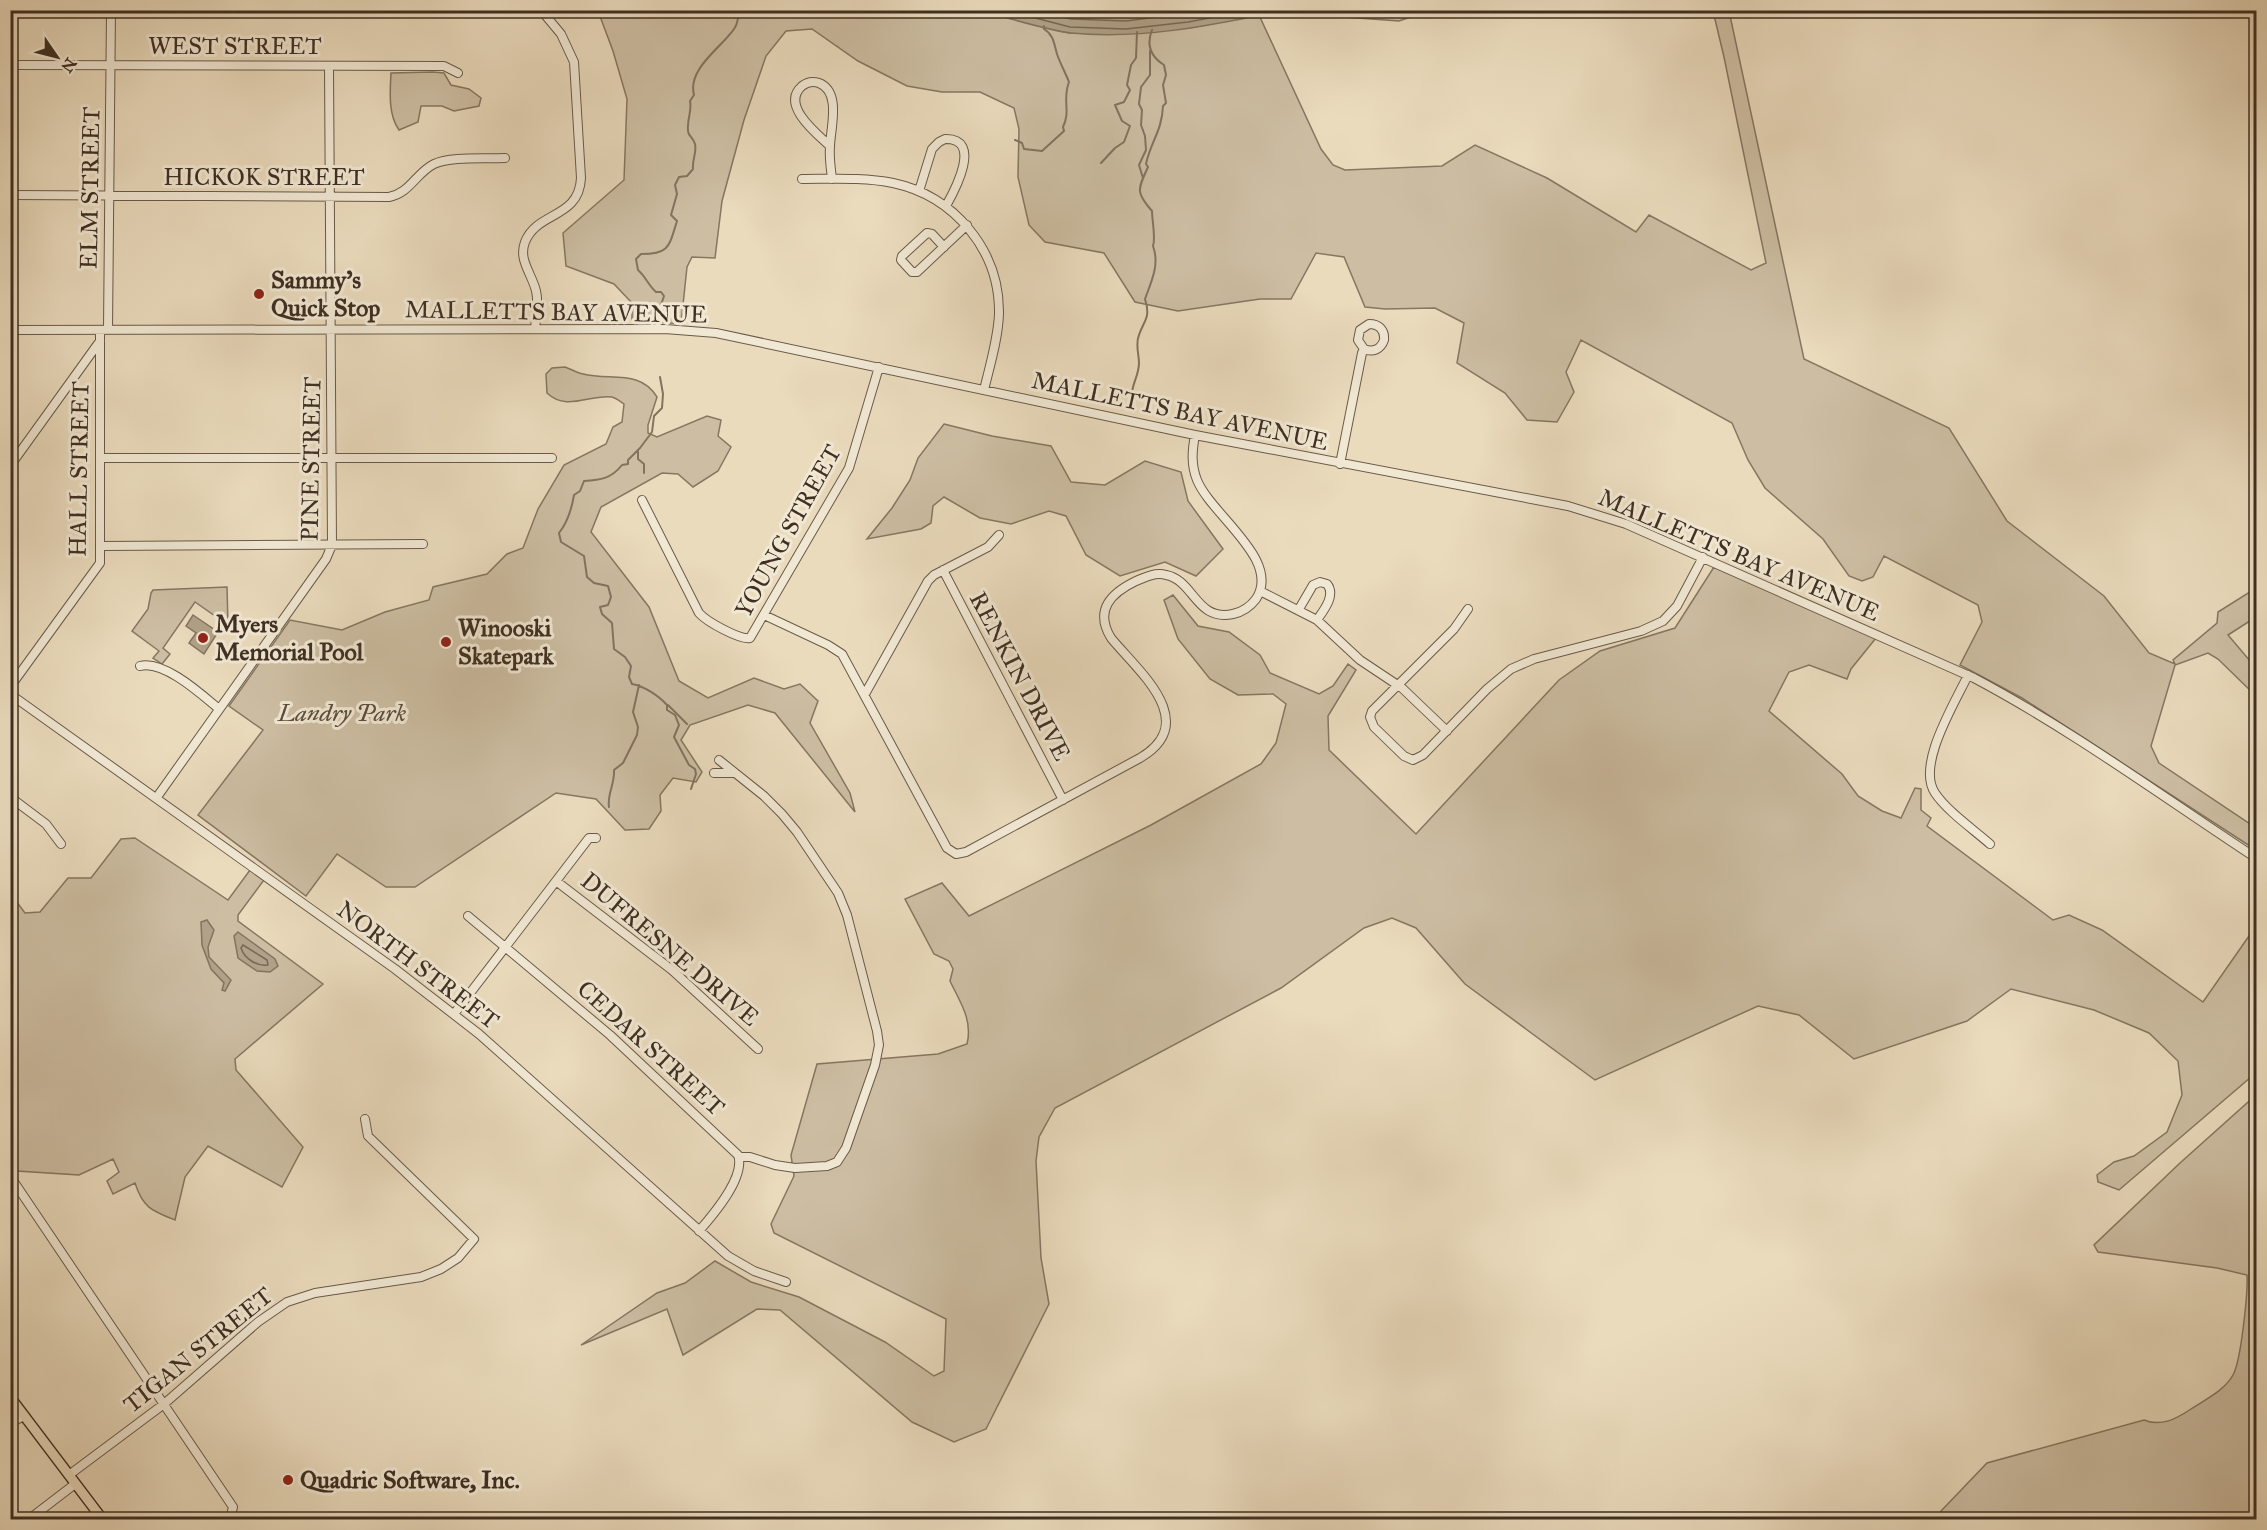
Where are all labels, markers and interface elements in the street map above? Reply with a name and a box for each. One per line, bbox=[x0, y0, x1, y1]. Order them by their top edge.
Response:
north arrow bbox=[27, 27, 87, 87]
street label: WEST STREET bbox=[148, 31, 322, 61]
text: N bbox=[57, 54, 81, 77]
street label: ELM STREET bbox=[74, 106, 106, 270]
street label: HICKOK STREET bbox=[163, 162, 365, 192]
place label: Sammy's Quick Stop bbox=[271, 265, 380, 323]
marker: Sammy's Quick Stop bbox=[252, 287, 266, 301]
street label: MALLETTS BAY AVENUE bbox=[405, 294, 707, 330]
street label: MALLETTS BAY AVENUE bbox=[1029, 365, 1331, 457]
street label: PINE STREET bbox=[295, 376, 327, 542]
street label: HALL STREET bbox=[62, 381, 96, 557]
street label: YOUNG STREET bbox=[728, 440, 848, 622]
street label: MALLETTS BAY AVENUE bbox=[1594, 482, 1884, 628]
street label: RENKIN DRIVE bbox=[963, 586, 1077, 766]
place label: Myers Memorial Pool bbox=[215, 609, 364, 667]
place label: Winooski Skatepark bbox=[458, 613, 555, 671]
marker: Myers Memorial Pool bbox=[196, 631, 210, 645]
marker: Winooski Skatepark bbox=[439, 635, 453, 649]
park label: Landry Park bbox=[277, 698, 406, 728]
street label: DUFRESNE DRIVE bbox=[575, 866, 765, 1032]
street label: NORTH STREET bbox=[331, 894, 505, 1036]
street label: CEDAR STREET bbox=[571, 974, 731, 1122]
street label: TIGAN STREET bbox=[117, 1281, 279, 1419]
place label: Quadric Software, Inc. bbox=[300, 1465, 520, 1495]
marker: Quadric Software, Inc. bbox=[281, 1473, 295, 1487]

